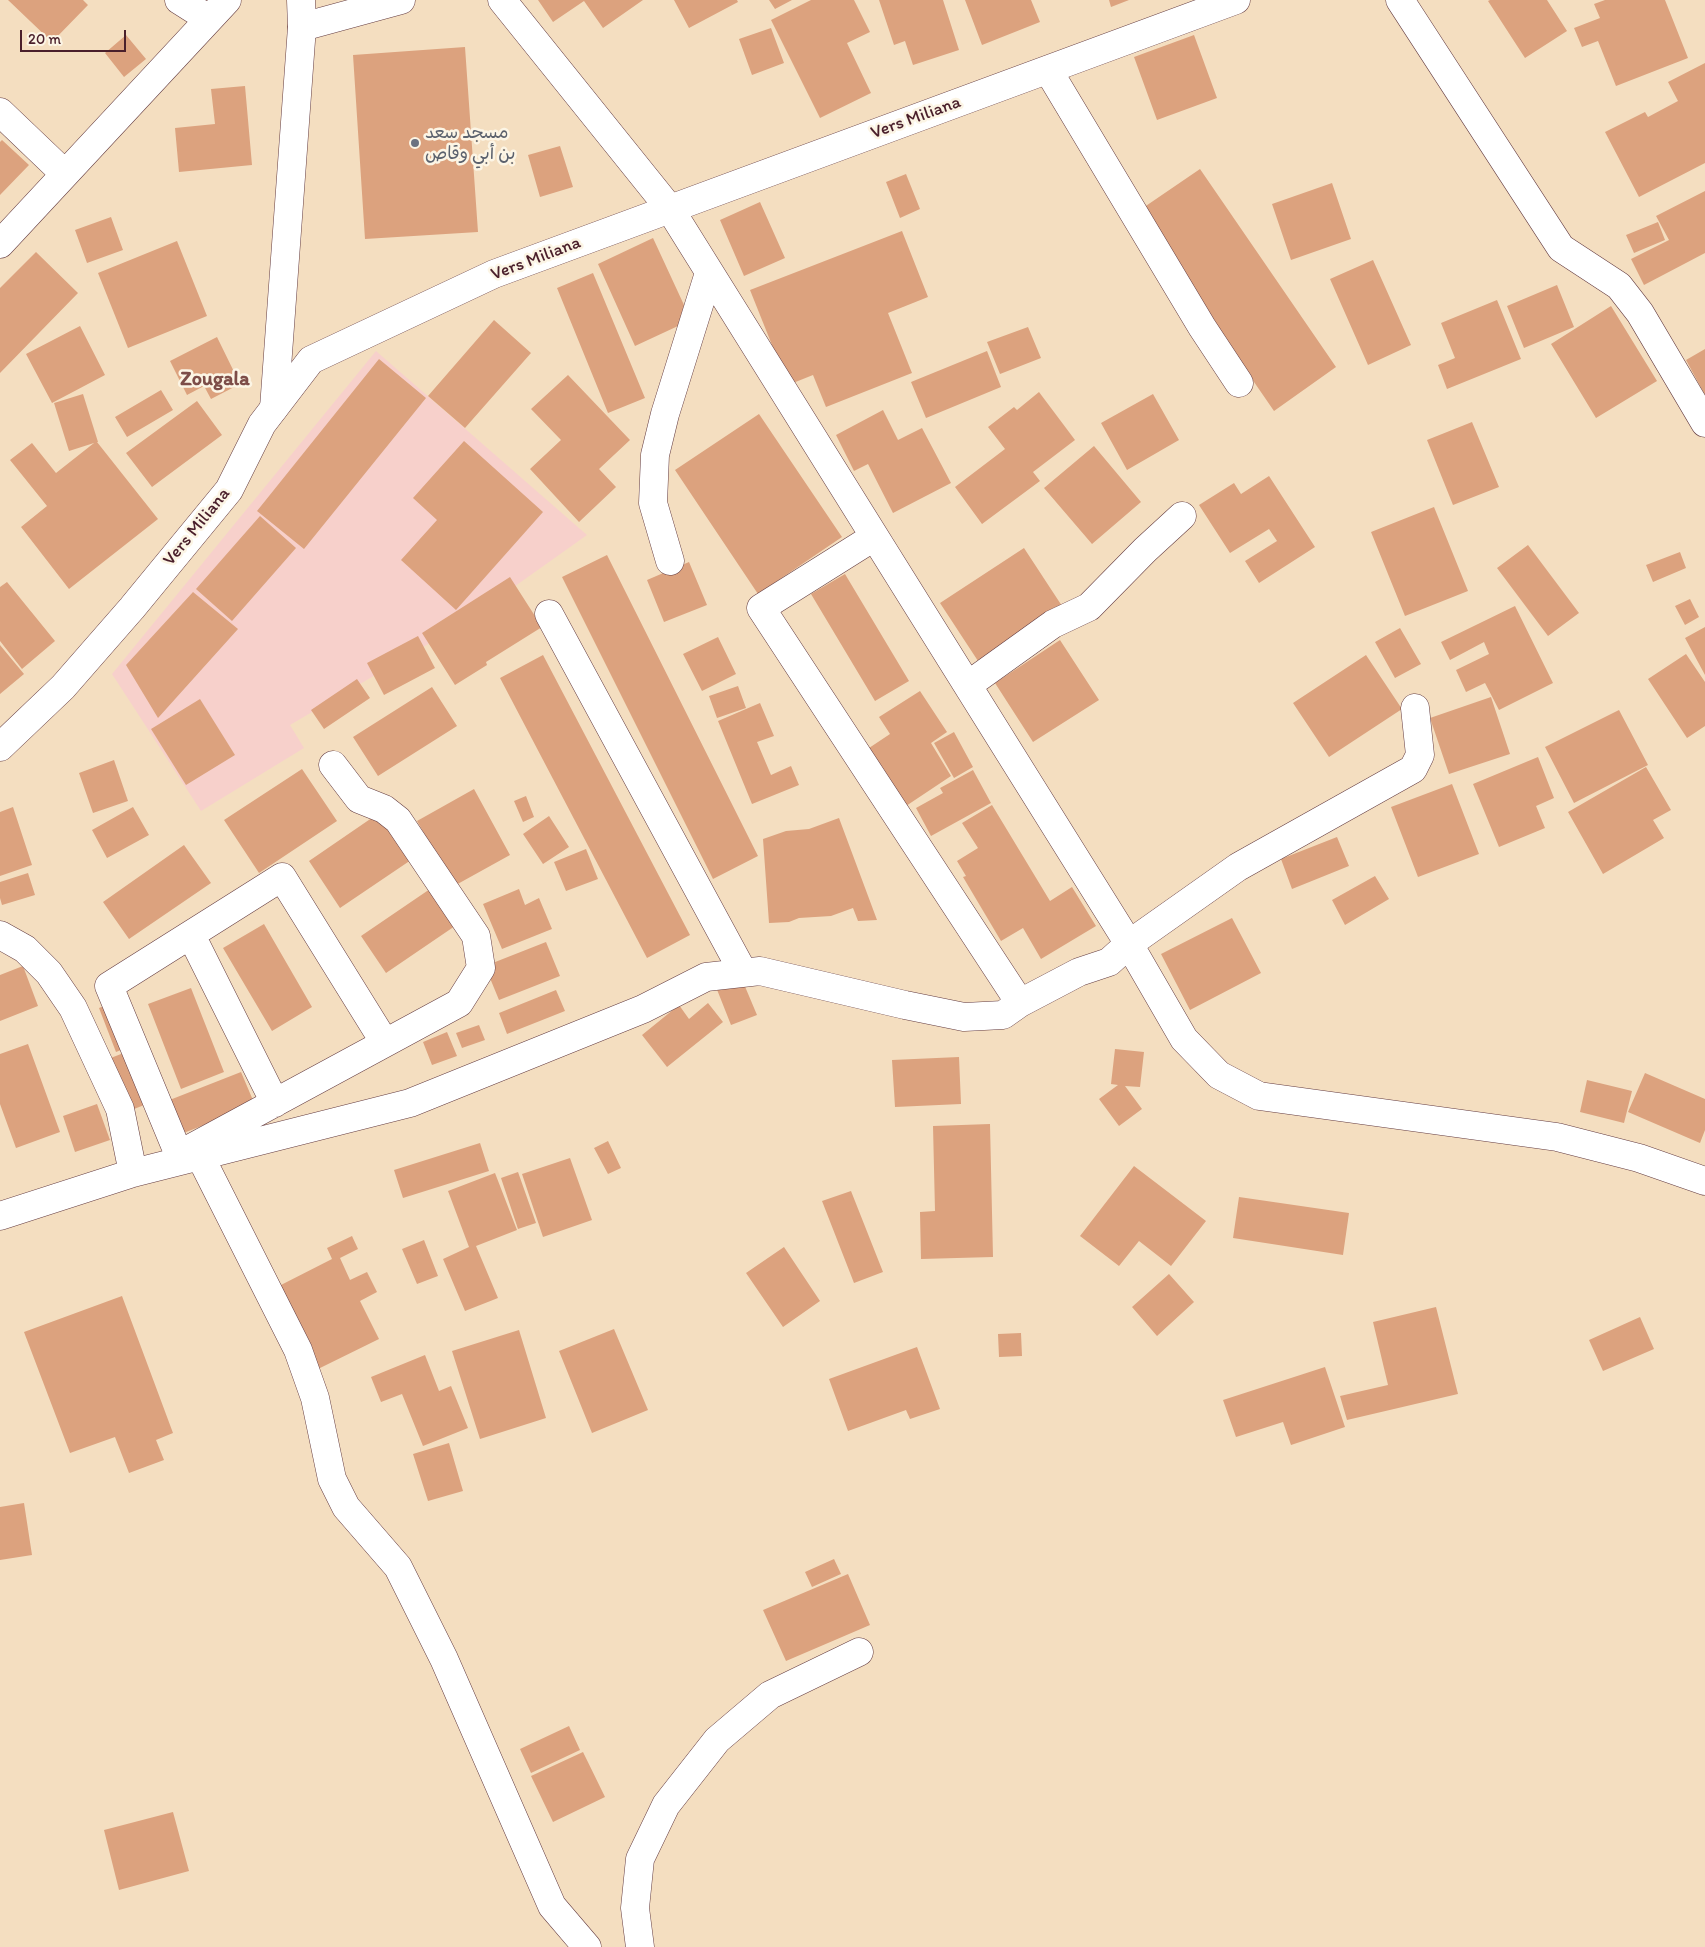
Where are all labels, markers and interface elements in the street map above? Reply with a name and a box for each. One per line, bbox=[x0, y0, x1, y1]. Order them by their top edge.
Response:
scale bar bbox=[22, 20, 129, 52]
text: 20 m bbox=[28, 30, 61, 48]
street label: Vers Miliana bbox=[868, 92, 964, 144]
place label: مسجد سعد بن أبي وقاص bbox=[425, 122, 515, 164]
marker: مسجد سعد بن أبي وقاص bbox=[409, 137, 421, 149]
street label: Vers Miliana bbox=[488, 232, 584, 286]
district label: Zougala bbox=[180, 368, 250, 392]
street label: Vers Miliana bbox=[159, 484, 235, 570]

